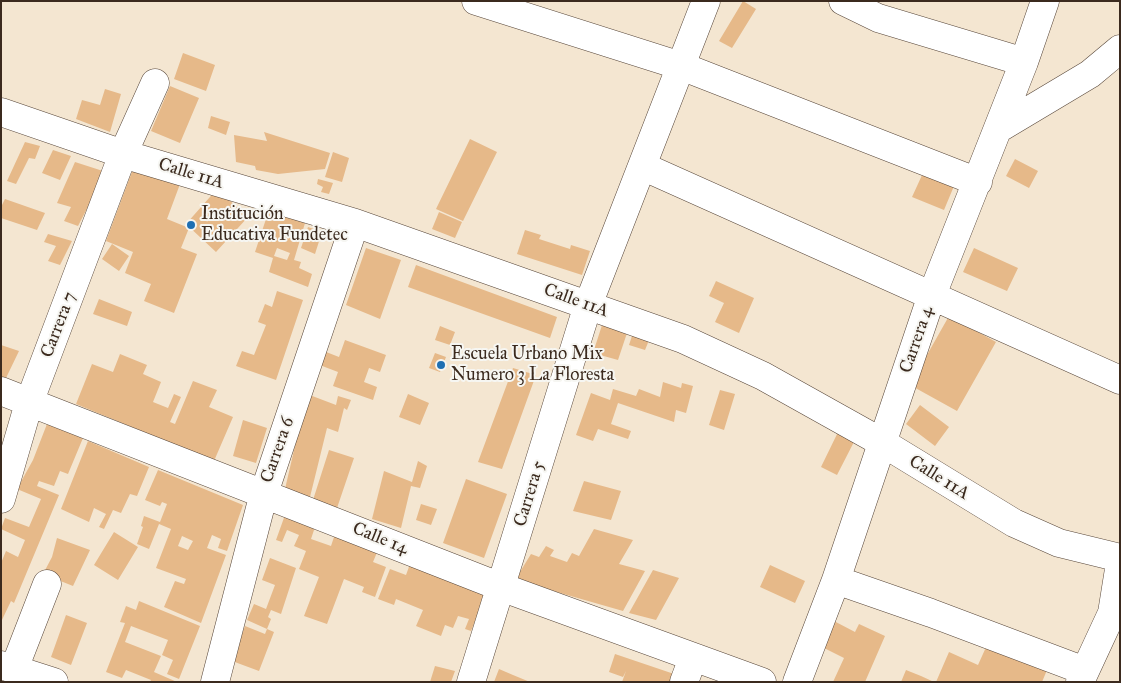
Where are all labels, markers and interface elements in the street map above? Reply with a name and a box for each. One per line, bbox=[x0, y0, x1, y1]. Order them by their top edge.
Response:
street label: Calle 11A bbox=[156, 154, 226, 194]
place label: Institución Educativa Fundetec bbox=[201, 204, 348, 246]
marker: Institución Educativa Fundetec bbox=[185, 219, 197, 231]
street label: Calle 11A bbox=[541, 279, 611, 323]
street label: Carrera 7 bbox=[37, 289, 81, 361]
street label: Carrera 4 bbox=[896, 304, 938, 376]
place label: Escuela Urbano Mix Numero 3 La Floresta bbox=[451, 344, 614, 386]
marker: Escuela Urbano Mix Numero 3 La Floresta bbox=[435, 359, 447, 371]
street label: Carrera 6 bbox=[257, 414, 299, 486]
street label: Calle 11A bbox=[905, 451, 973, 505]
street label: Carrera 5 bbox=[510, 459, 550, 529]
street label: Calle 14 bbox=[349, 518, 411, 560]

